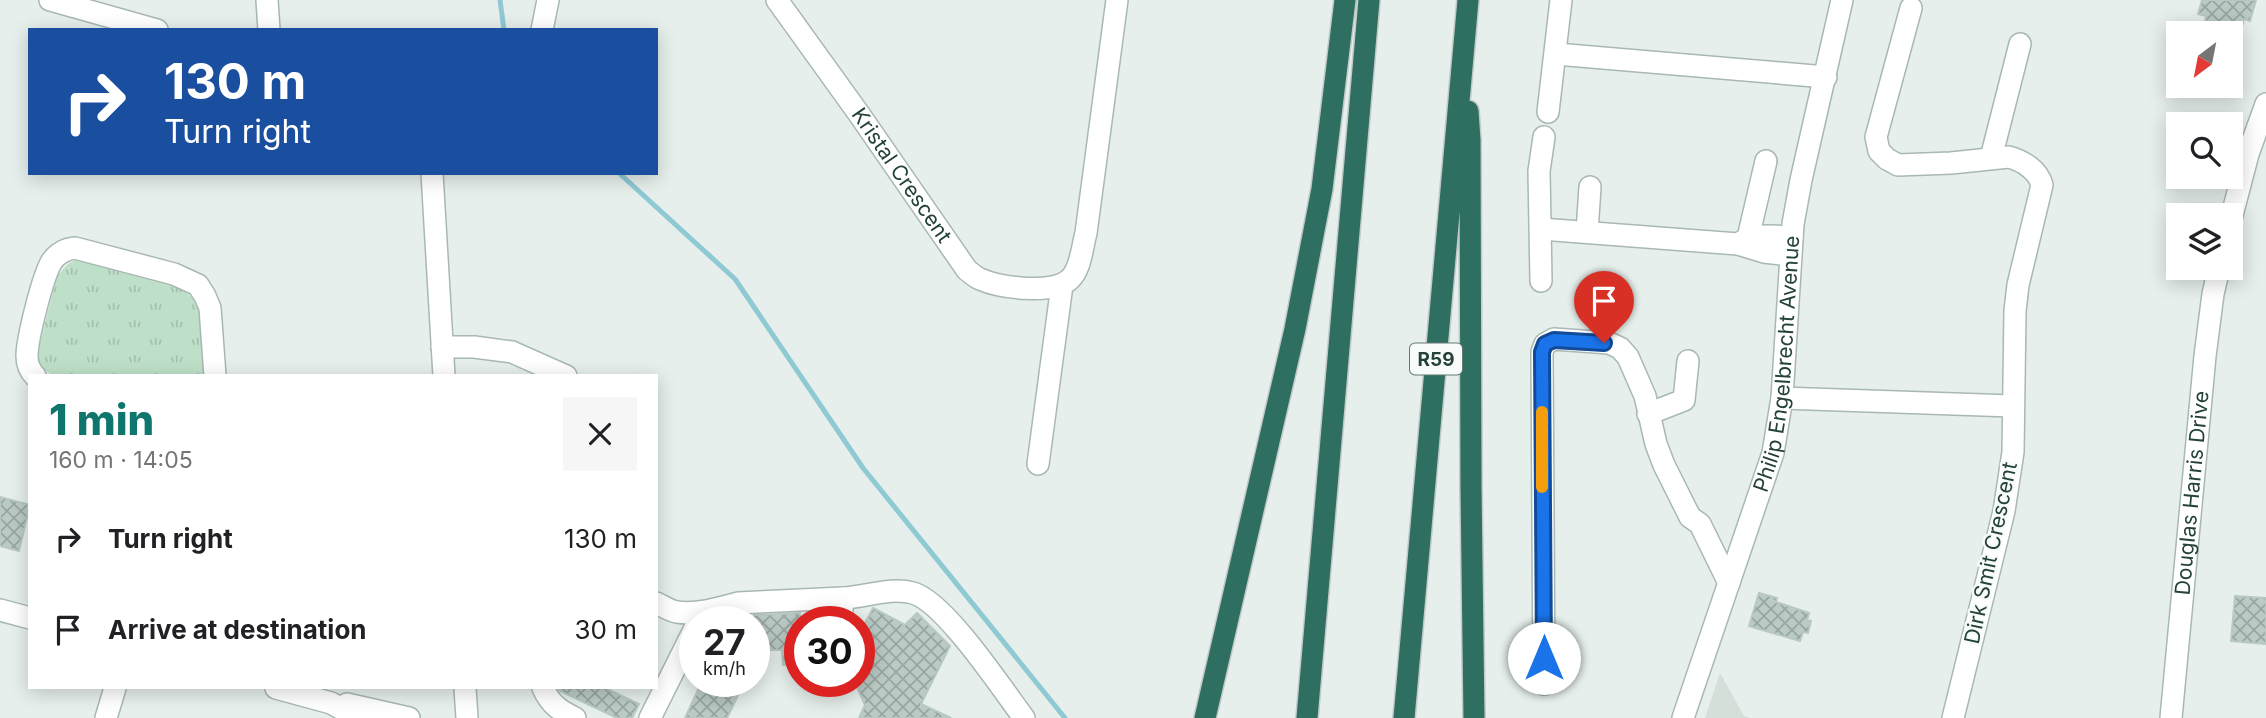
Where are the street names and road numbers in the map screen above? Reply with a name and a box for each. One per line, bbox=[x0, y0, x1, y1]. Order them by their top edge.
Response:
street label: Kristal Crescent bbox=[847, 103, 957, 247]
street label: Philip Engelbrecht Avenue bbox=[1748, 235, 1804, 495]
road number: R59 bbox=[1410, 344, 1462, 374]
street label: Douglas Harris Drive bbox=[2170, 390, 2214, 596]
street label: Dirk Smit Crescent bbox=[1959, 460, 2022, 646]

